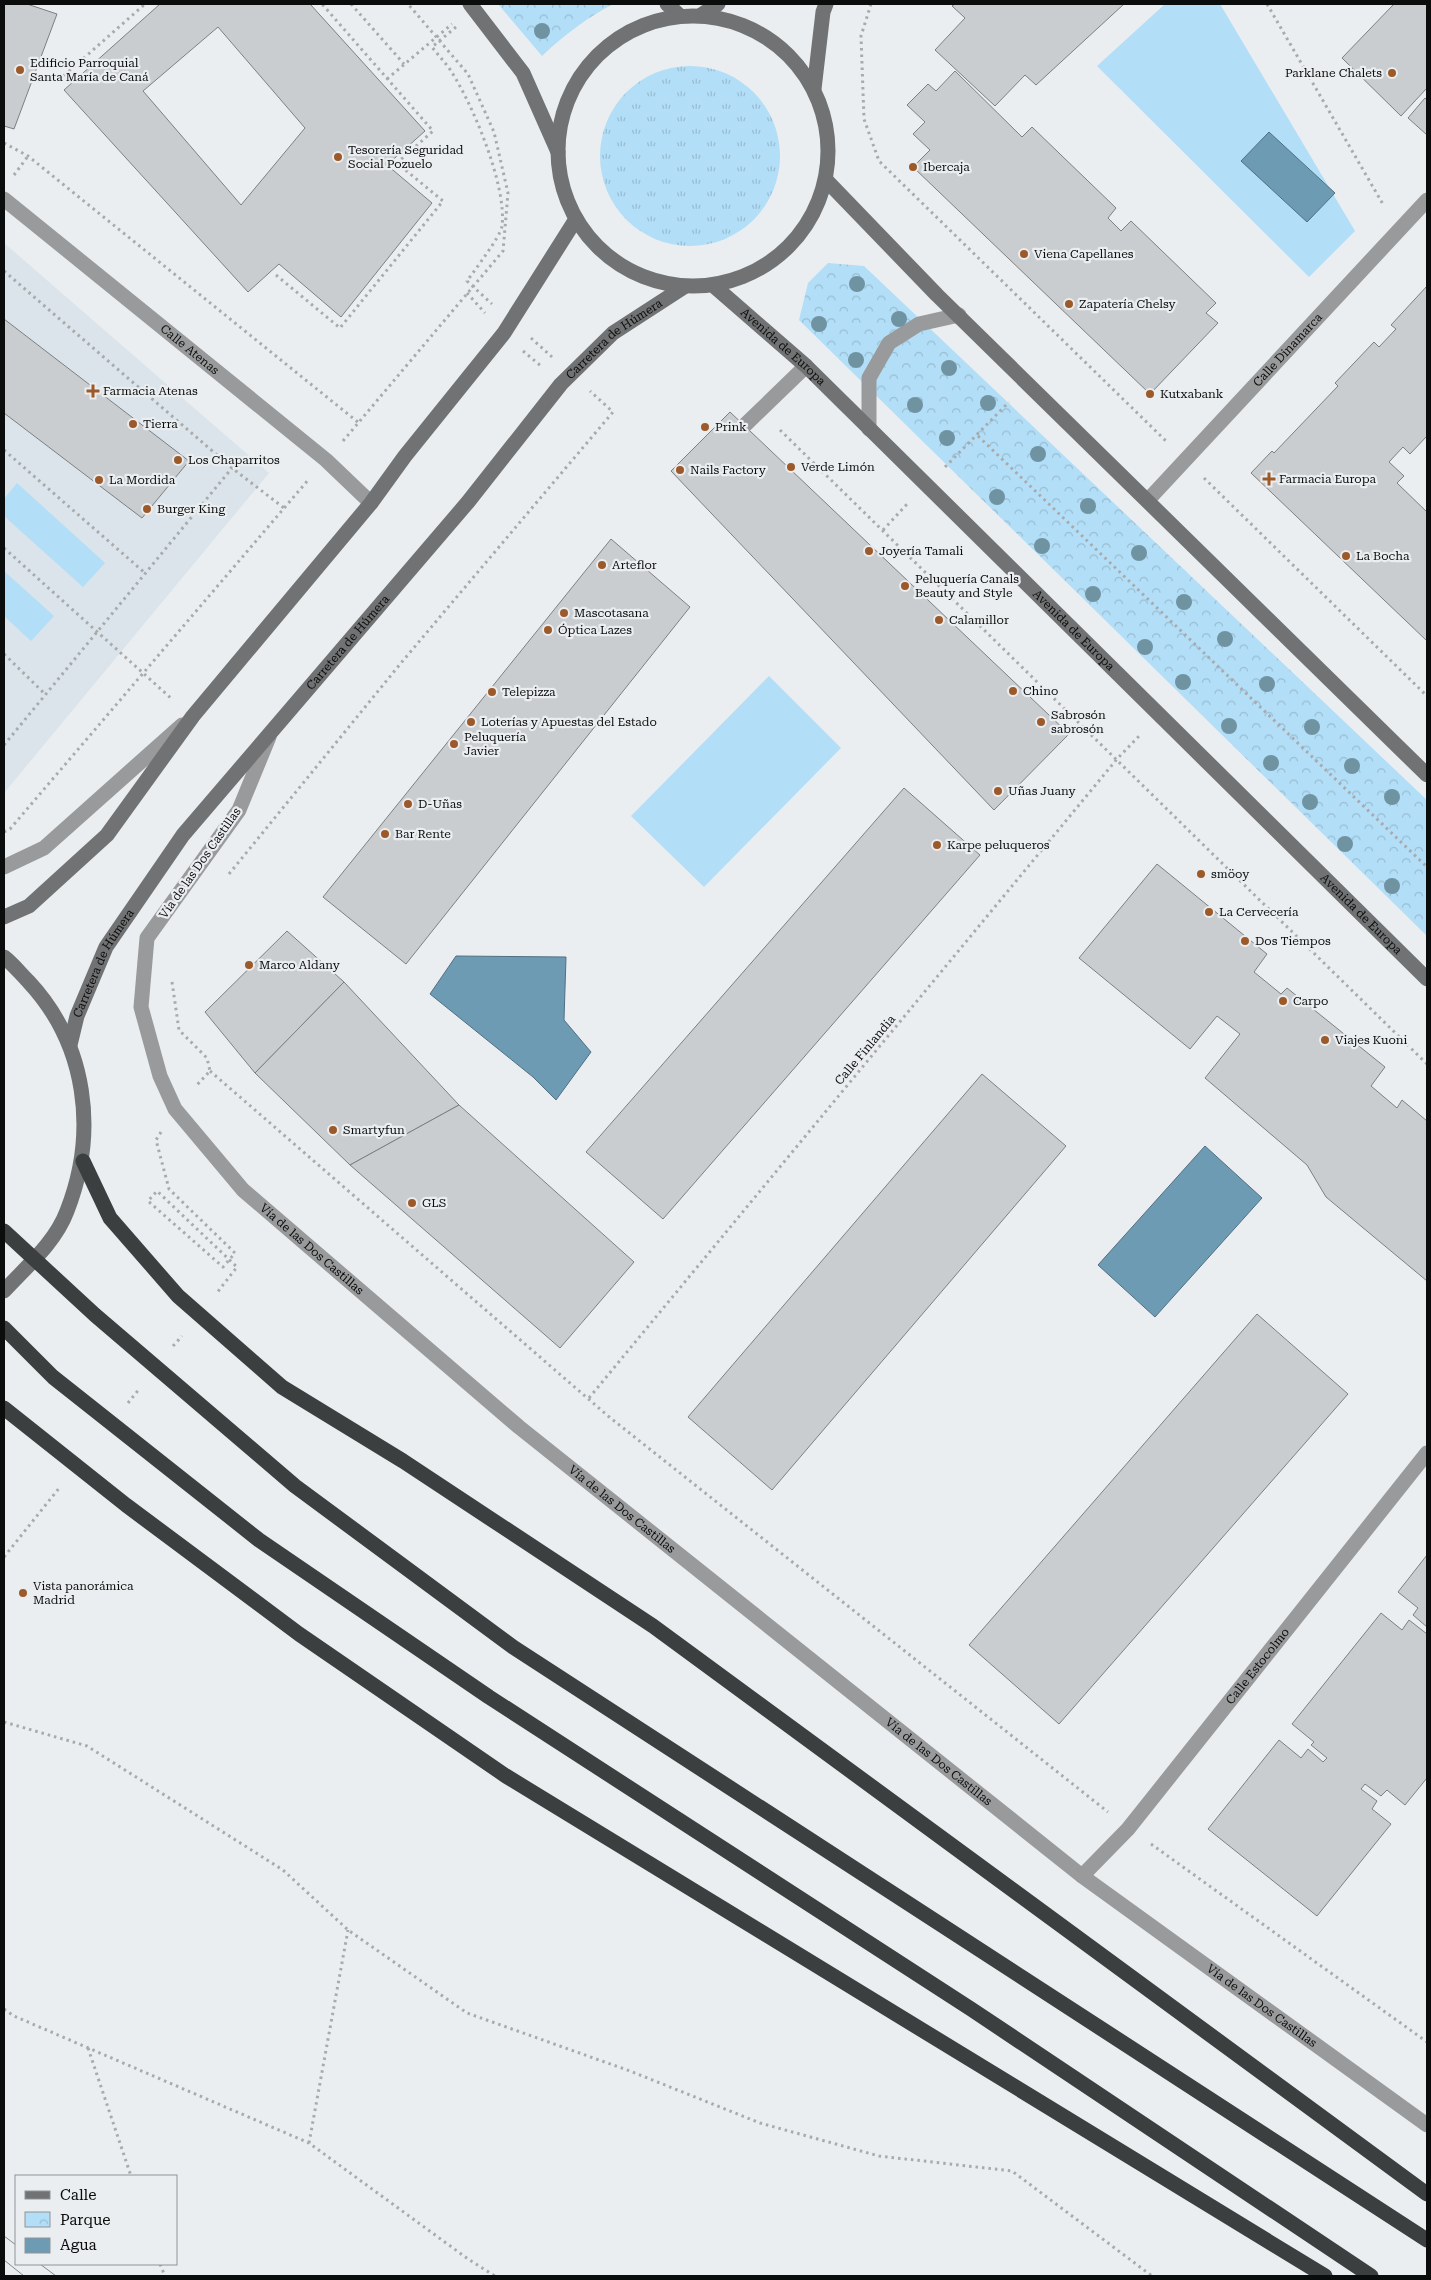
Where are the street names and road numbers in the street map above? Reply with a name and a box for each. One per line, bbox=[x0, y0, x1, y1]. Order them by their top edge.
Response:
street label: Carretera de Húmera bbox=[563, 296, 665, 382]
street label: Avenida de Europa bbox=[738, 305, 829, 389]
street label: Calle Dinamarca bbox=[1250, 310, 1325, 389]
street label: Calle Atenas bbox=[158, 322, 222, 378]
street label: Avenida de Europa bbox=[1030, 587, 1118, 674]
street label: Carretera de Húmera bbox=[303, 592, 393, 693]
street label: Vía de las Dos Castillas bbox=[156, 805, 244, 921]
street label: Avenida de Europa bbox=[1317, 871, 1405, 958]
street label: Carretera de Húmera bbox=[70, 906, 137, 1020]
street label: Calle Finlandia bbox=[832, 1012, 899, 1088]
street label: Vía de las Dos Castillas bbox=[257, 1201, 367, 1298]
street label: Vía de las Dos Castillas bbox=[566, 1462, 678, 1556]
street label: Calle Estocolmo bbox=[1223, 1625, 1292, 1707]
street label: Vía de las Dos Castillas bbox=[883, 1715, 995, 1809]
street label: Vía de las Dos Castillas bbox=[1204, 1961, 1320, 2050]

